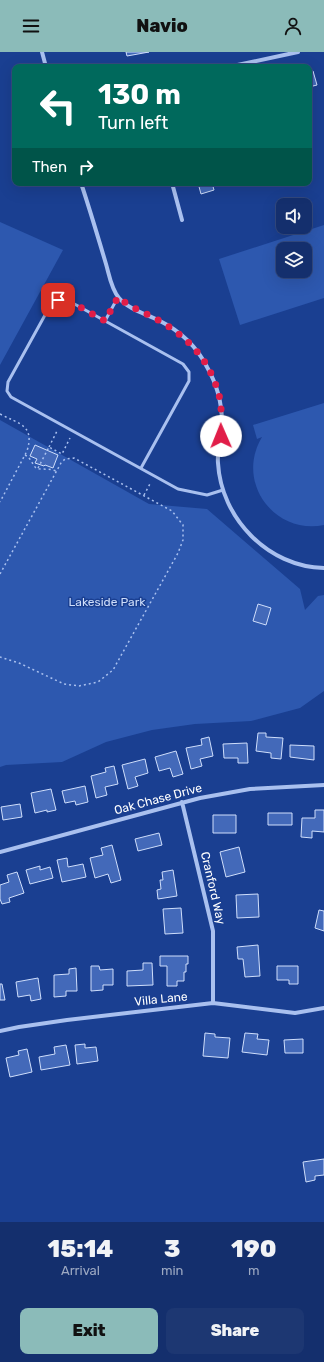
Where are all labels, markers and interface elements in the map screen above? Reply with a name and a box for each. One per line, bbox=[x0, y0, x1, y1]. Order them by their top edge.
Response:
icon: menu bbox=[20, 15, 42, 37]
text: Navio bbox=[136, 15, 188, 37]
icon: person bbox=[282, 15, 304, 37]
text: 130 m bbox=[98, 78, 181, 111]
icon: left bbox=[32, 80, 84, 132]
text: Turn left bbox=[98, 112, 168, 134]
icon: right bbox=[75, 156, 97, 178]
text: Then bbox=[32, 158, 67, 176]
map controls bbox=[276, 198, 312, 278]
button: sound bbox=[276, 198, 312, 234]
button: layers bbox=[276, 242, 312, 278]
pin bbox=[41, 283, 75, 317]
icon: arrive bbox=[47, 289, 69, 311]
position arrow bbox=[200, 415, 242, 457]
park label: Lakeside Park bbox=[69, 595, 146, 609]
street label: Oak Chase Drive bbox=[113, 780, 204, 817]
street label: Cranford Way bbox=[198, 850, 228, 926]
street label: Villa Lane bbox=[134, 989, 189, 1009]
text: 15:14 bbox=[48, 1235, 113, 1263]
text: 3 bbox=[164, 1235, 180, 1263]
text: 190 bbox=[231, 1235, 276, 1263]
text: Arrival bbox=[61, 1263, 100, 1278]
text: min bbox=[161, 1263, 184, 1278]
text: m bbox=[248, 1263, 260, 1278]
button: Exit bbox=[20, 1308, 158, 1354]
button: Share bbox=[166, 1308, 304, 1354]

